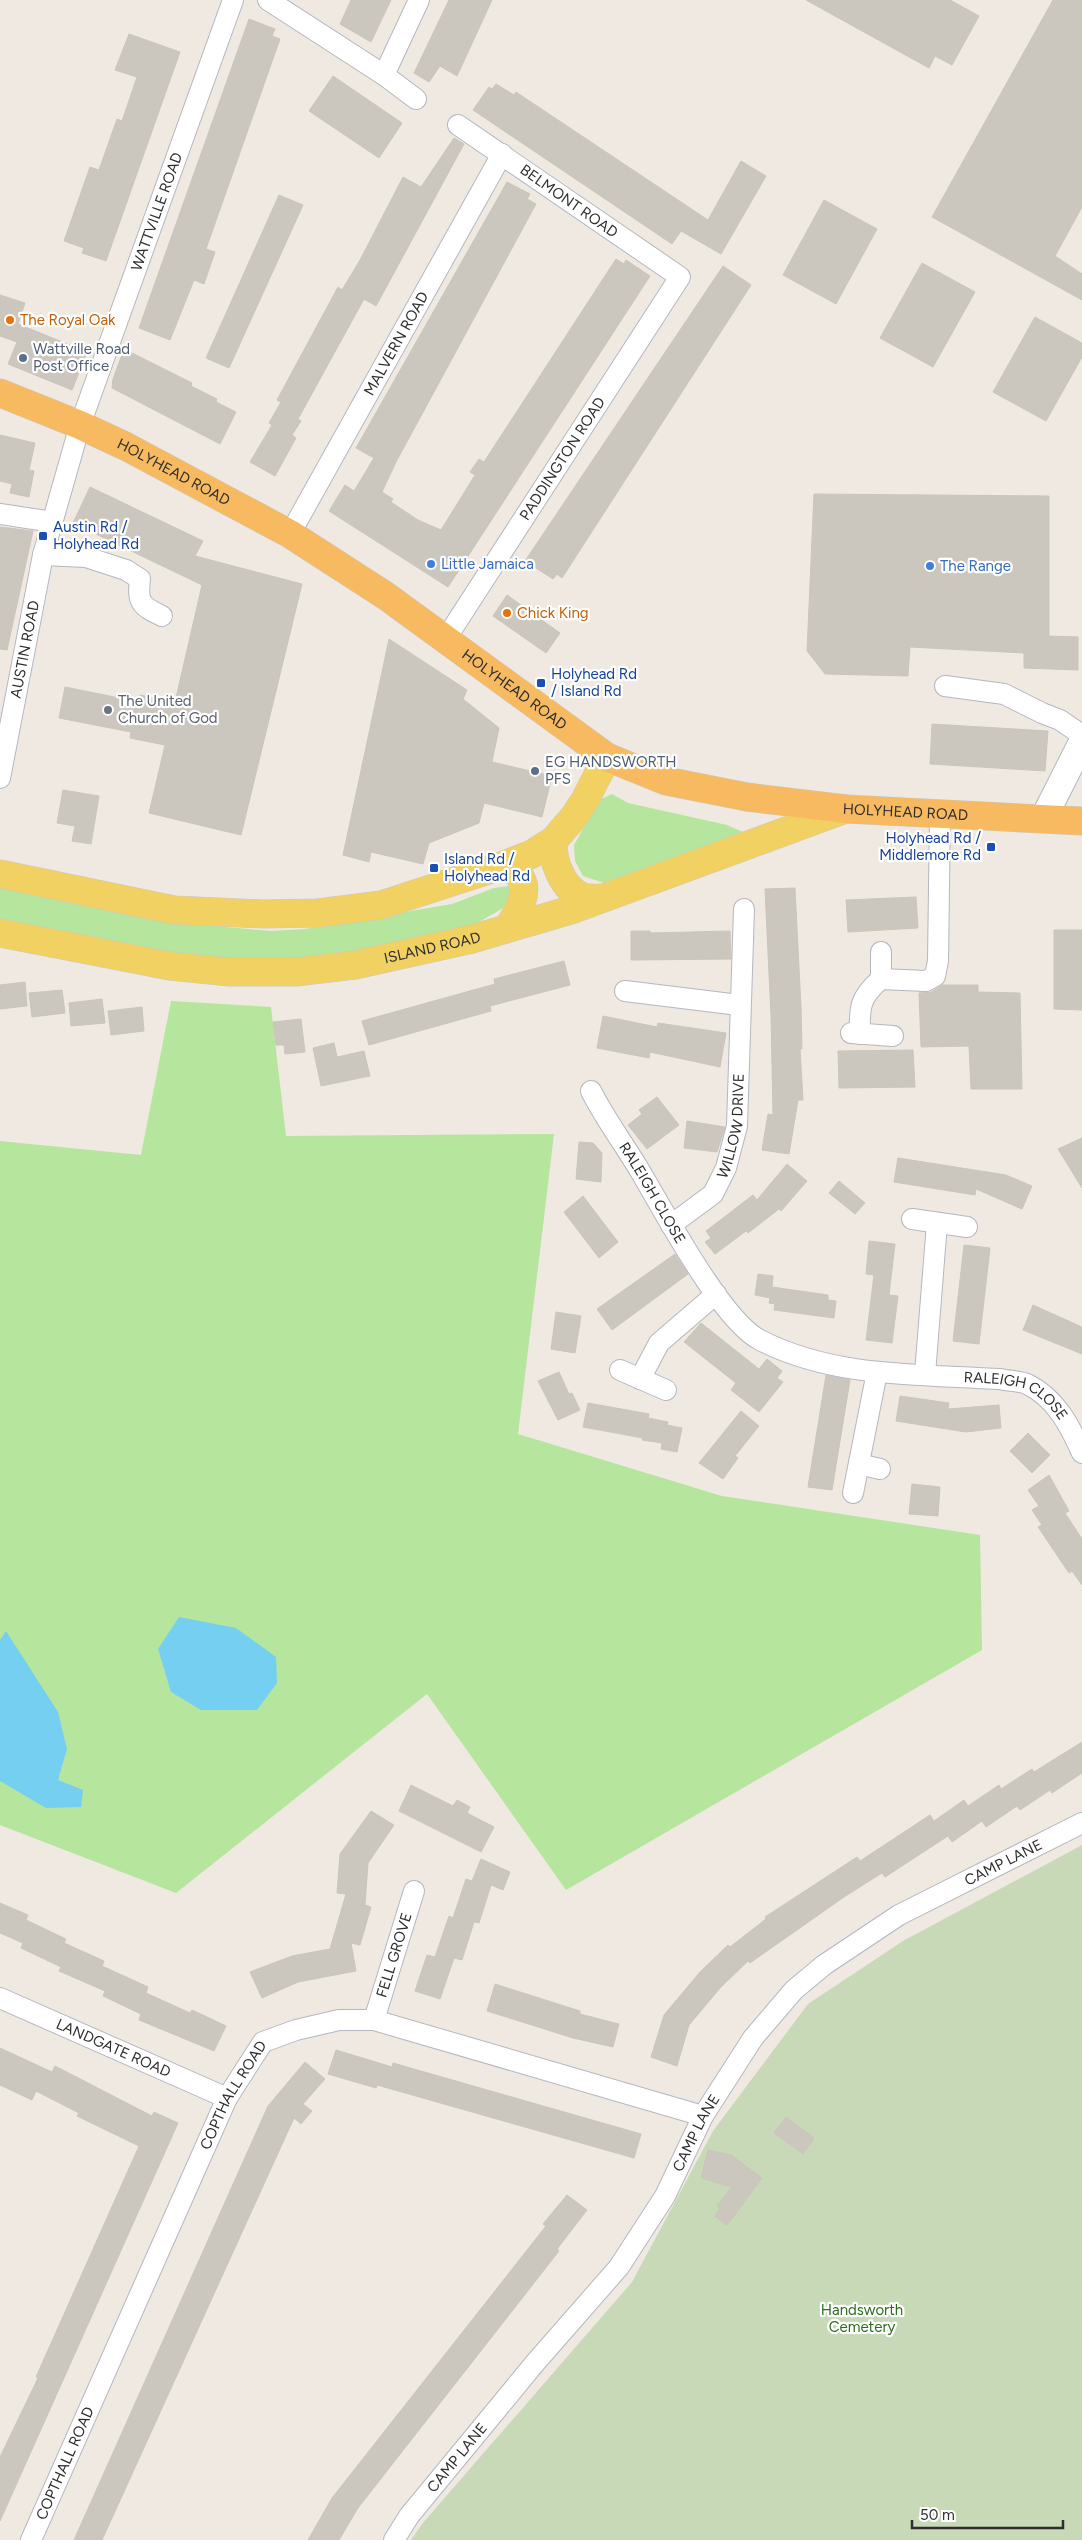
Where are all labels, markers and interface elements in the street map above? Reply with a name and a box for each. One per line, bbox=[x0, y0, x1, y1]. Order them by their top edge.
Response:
street label: WATTVILLE ROAD bbox=[127, 150, 186, 273]
street label: BELMONT ROAD bbox=[517, 161, 621, 241]
street label: MALVERN ROAD bbox=[360, 288, 432, 399]
place label: The Royal Oak bbox=[20, 311, 116, 329]
marker: The Royal Oak bbox=[4, 314, 16, 326]
place label: Wattville Road Post Office bbox=[33, 340, 130, 375]
marker: Wattville Road Post Office bbox=[17, 352, 29, 364]
street label: PADDINGTON ROAD bbox=[516, 394, 609, 524]
street label: HOLYHEAD ROAD bbox=[114, 435, 233, 509]
place label: Austin Rd / Holyhead Rd bbox=[53, 518, 139, 553]
marker: Austin Rd / Holyhead Rd bbox=[37, 530, 49, 542]
place label: Little Jamaica bbox=[441, 555, 534, 573]
place label: The Range bbox=[940, 557, 1011, 575]
marker: Little Jamaica bbox=[425, 558, 437, 570]
marker: The Range bbox=[924, 560, 936, 572]
street label: AUSTIN ROAD bbox=[7, 599, 43, 700]
place label: Chick King bbox=[517, 604, 589, 622]
marker: Chick King bbox=[501, 607, 513, 619]
street label: HOLYHEAD ROAD bbox=[458, 645, 570, 734]
place label: Holyhead Rd / Island Rd bbox=[551, 665, 637, 700]
marker: Holyhead Rd / Island Rd bbox=[535, 677, 547, 689]
place label: The United Church of God bbox=[118, 692, 218, 727]
marker: The United Church of God bbox=[102, 704, 114, 716]
place label: EG HANDSWORTH PFS bbox=[545, 753, 676, 788]
marker: EG HANDSWORTH PFS bbox=[529, 765, 541, 777]
street label: HOLYHEAD ROAD bbox=[842, 800, 969, 824]
place label: Holyhead Rd / Middlemore Rd bbox=[879, 829, 981, 864]
marker: Holyhead Rd / Middlemore Rd bbox=[985, 841, 997, 853]
place label: Island Rd / Holyhead Rd bbox=[444, 850, 530, 885]
marker: Island Rd / Holyhead Rd bbox=[428, 862, 440, 874]
street label: ISLAND ROAD bbox=[382, 928, 483, 967]
street label: WILLOW DRIVE bbox=[713, 1073, 748, 1181]
street label: RALEIGH CLOSE bbox=[615, 1139, 689, 1247]
street label: RALEIGH CLOSE bbox=[963, 1368, 1071, 1423]
street label: CAMP LANE bbox=[962, 1836, 1045, 1890]
street label: FELL GROVE bbox=[373, 1910, 416, 2000]
street label: LANDGATE ROAD bbox=[53, 2015, 174, 2081]
street label: COPTHALL ROAD bbox=[196, 2037, 270, 2152]
street label: CAMP LANE bbox=[669, 2091, 724, 2175]
park label: Handsworth Cemetery bbox=[821, 2301, 903, 2336]
street label: COPTHALL ROAD bbox=[32, 2404, 98, 2522]
street label: CAMP LANE bbox=[423, 2419, 491, 2496]
scale bar bbox=[912, 2498, 1063, 2530]
text: 50 m bbox=[920, 2506, 955, 2524]

